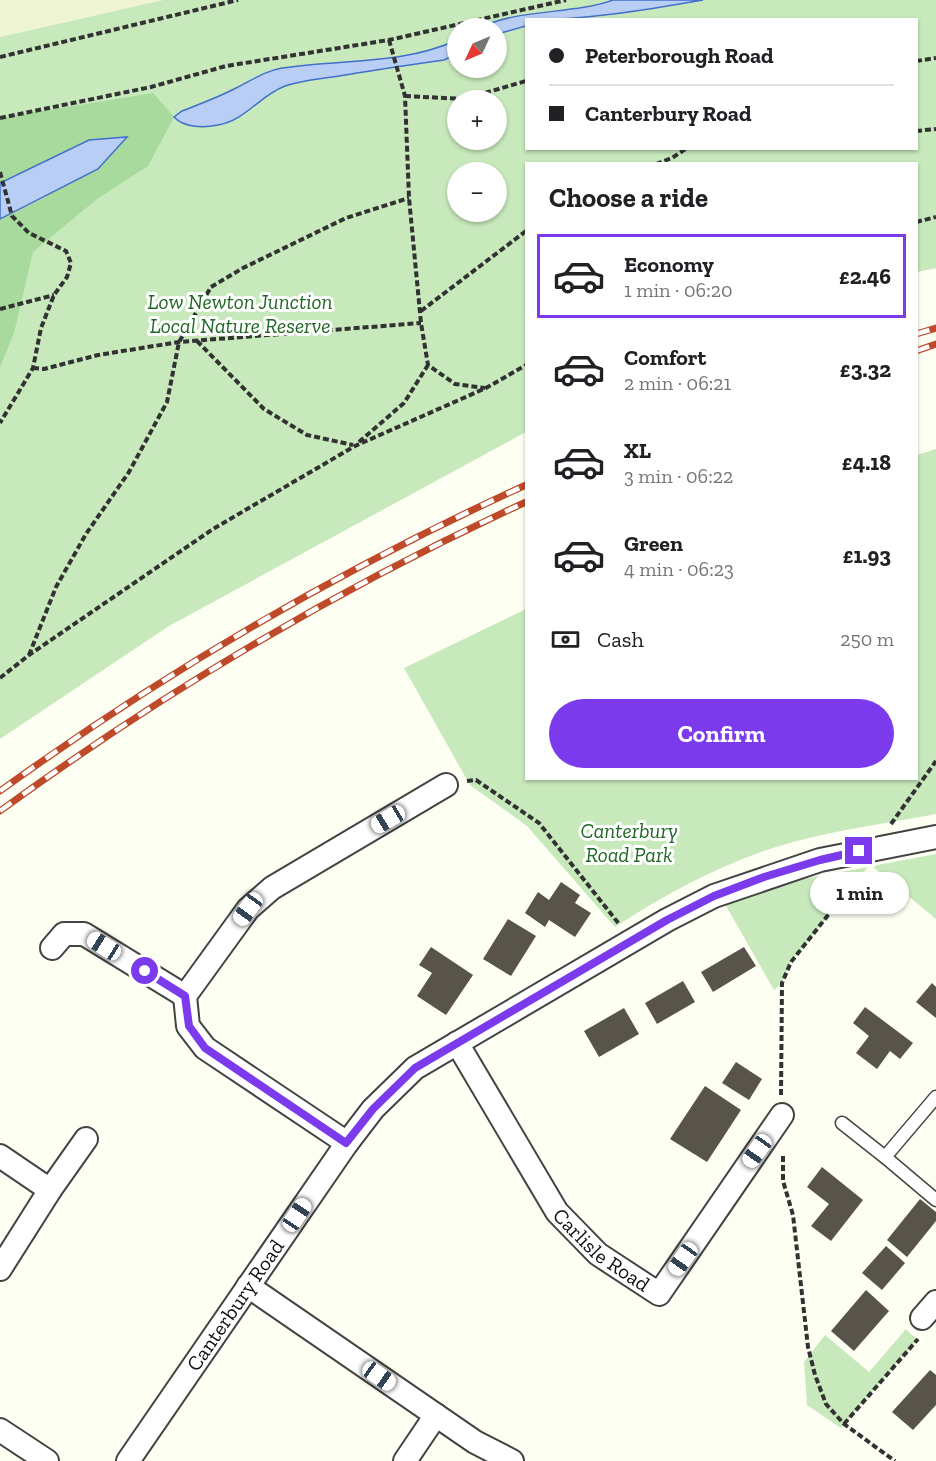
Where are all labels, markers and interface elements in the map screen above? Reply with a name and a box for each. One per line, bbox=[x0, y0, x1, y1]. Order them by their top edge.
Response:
north arrow bbox=[447, 18, 507, 78]
map controls bbox=[447, 18, 507, 222]
text: Peterborough Road bbox=[585, 42, 774, 69]
button: + bbox=[447, 90, 507, 150]
text: Canterbury Road bbox=[585, 100, 751, 127]
button: − bbox=[447, 162, 507, 222]
text: Choose a ride bbox=[549, 182, 708, 214]
icon: car bbox=[552, 249, 606, 303]
text: Economy bbox=[624, 251, 714, 278]
text: £2.46 bbox=[839, 263, 891, 290]
text: 1 min · 06:20 bbox=[624, 278, 732, 302]
park label: Low Newton Junction Local Nature Reserve bbox=[147, 289, 333, 338]
icon: car bbox=[552, 342, 606, 396]
text: Comfort bbox=[624, 344, 706, 371]
text: £3.32 bbox=[840, 356, 891, 383]
text: 2 min · 06:21 bbox=[624, 371, 731, 395]
icon: car bbox=[552, 435, 606, 489]
text: XL bbox=[624, 437, 651, 464]
text: £4.18 bbox=[842, 449, 891, 476]
text: 3 min · 06:22 bbox=[624, 464, 733, 488]
icon: car bbox=[552, 528, 606, 582]
text: Green bbox=[624, 530, 683, 557]
text: £1.93 bbox=[843, 542, 891, 569]
text: 4 min · 06:23 bbox=[624, 557, 734, 581]
icon: cash bbox=[549, 623, 582, 656]
text: Cash bbox=[597, 626, 644, 653]
text: 250 m bbox=[840, 627, 894, 651]
button: Confirm bbox=[549, 699, 894, 768]
car bbox=[368, 802, 408, 836]
park label: Canterbury Road Park bbox=[581, 818, 678, 867]
route end bbox=[845, 837, 872, 864]
callout: 1 min bbox=[810, 872, 908, 914]
text: 1 min bbox=[836, 881, 883, 905]
car bbox=[230, 889, 266, 929]
car bbox=[84, 929, 124, 963]
route start bbox=[131, 957, 158, 984]
car bbox=[739, 1131, 775, 1171]
car bbox=[279, 1195, 315, 1235]
street label: Carlisle Road bbox=[548, 1202, 655, 1297]
street label: Canterbury Road bbox=[181, 1234, 289, 1376]
car bbox=[665, 1239, 701, 1279]
car bbox=[359, 1358, 399, 1394]

